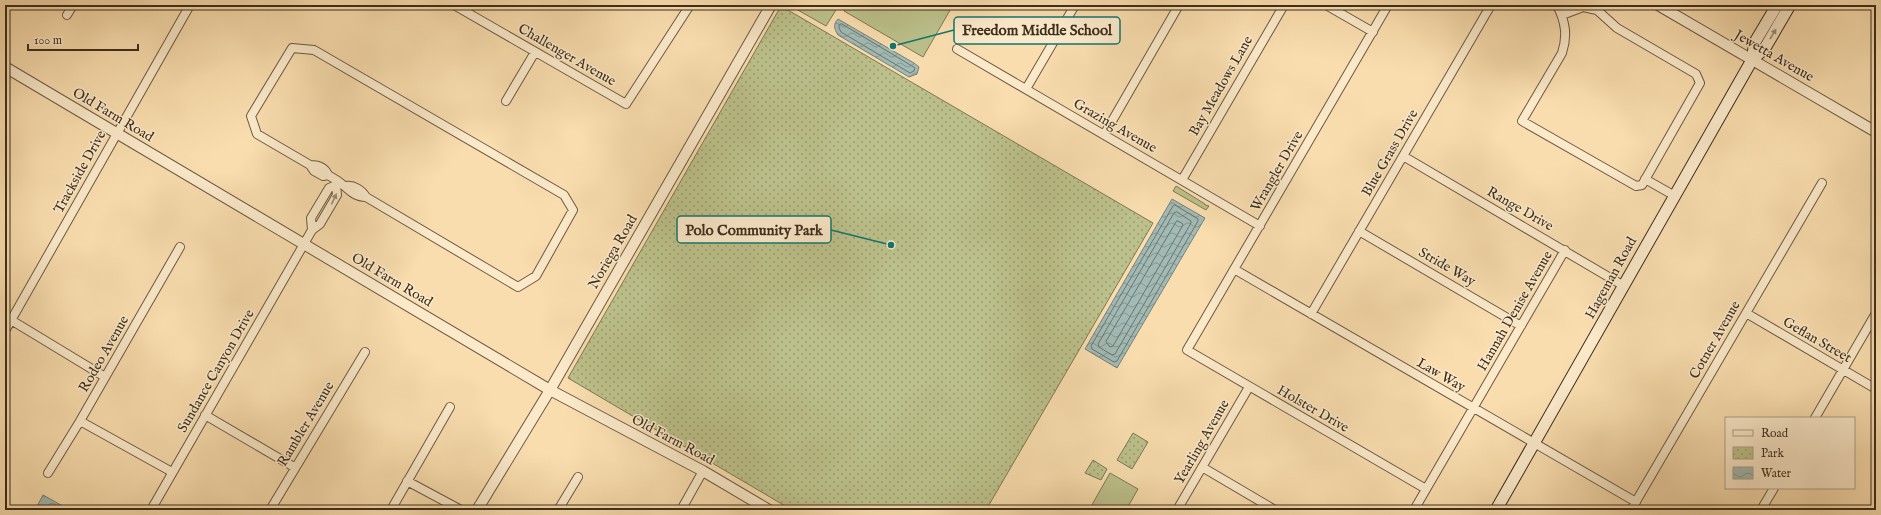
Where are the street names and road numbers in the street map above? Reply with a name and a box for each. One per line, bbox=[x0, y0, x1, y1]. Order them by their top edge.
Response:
street label: Challenger Avenue bbox=[515, 20, 620, 91]
street label: Jewetta Avenue bbox=[1729, 25, 1817, 86]
street label: Bay Meadows Lane bbox=[1185, 32, 1257, 139]
street label: Old Farm Road bbox=[69, 84, 157, 146]
street label: Grazing Avenue bbox=[1070, 95, 1160, 157]
street label: Blue Grass Drive bbox=[1358, 106, 1422, 200]
street label: Trackside Drive bbox=[50, 127, 110, 217]
street label: Wrangler Drive bbox=[1247, 127, 1308, 214]
street label: Range Drive bbox=[1484, 183, 1557, 236]
street label: Noriega Road bbox=[584, 211, 642, 292]
street label: Hageman Road bbox=[1581, 233, 1641, 322]
street label: Stride Way bbox=[1415, 243, 1479, 291]
street label: Hannah Denise Avenue bbox=[1473, 247, 1557, 374]
street label: Old Farm Road bbox=[348, 249, 436, 311]
street label: Cotner Avenue bbox=[1685, 297, 1745, 382]
street label: Sundance Canyon Drive bbox=[173, 306, 259, 436]
street label: Rodeo Avenue bbox=[75, 312, 133, 395]
street label: Geflan Street bbox=[1779, 313, 1855, 367]
street label: Law Way bbox=[1413, 354, 1469, 396]
street label: Rambler Avenue bbox=[274, 378, 339, 470]
street label: Holster Drive bbox=[1274, 381, 1353, 437]
street label: Yearling Avenue bbox=[1171, 396, 1234, 488]
street label: Old Farm Road bbox=[628, 411, 718, 470]

